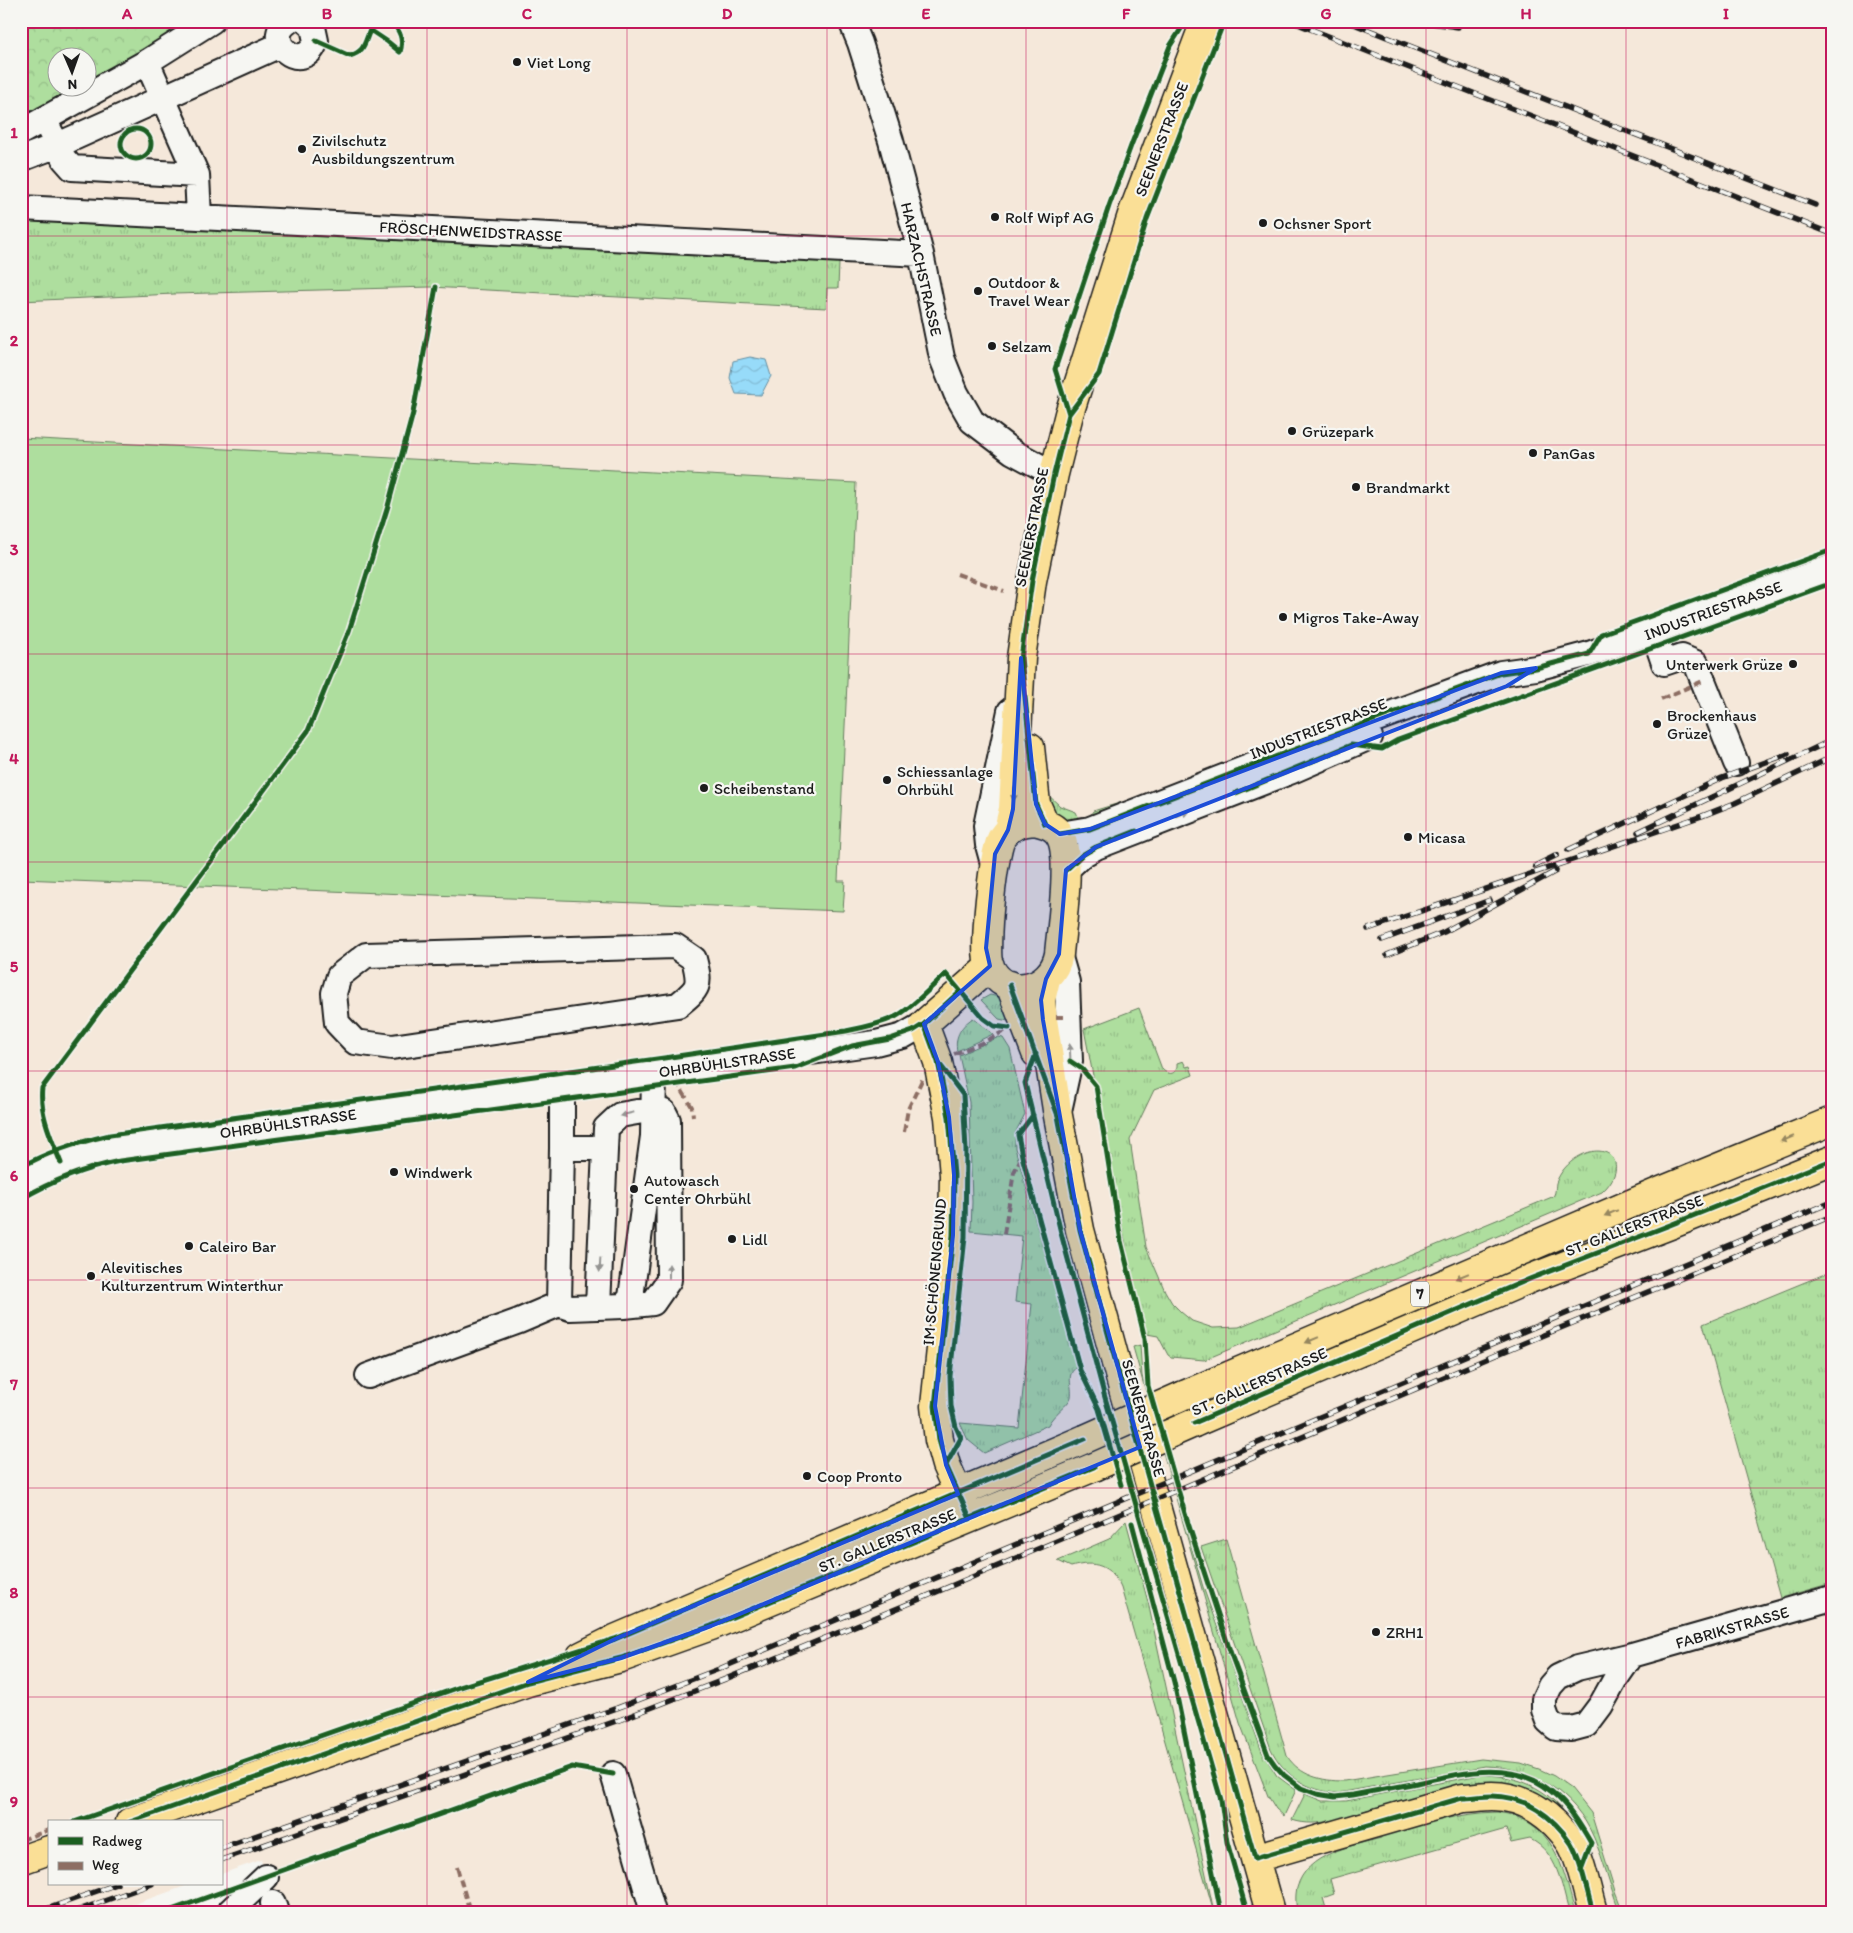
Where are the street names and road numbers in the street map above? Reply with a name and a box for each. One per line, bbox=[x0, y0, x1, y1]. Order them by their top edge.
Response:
street label: SEENERSTRASSE bbox=[1131, 79, 1192, 199]
street label: HARZACHSTRASSE bbox=[897, 200, 946, 338]
street label: FRÖSCHENWEIDSTRASSE bbox=[379, 217, 563, 246]
street label: SEENERSTRASSE bbox=[1011, 466, 1052, 588]
street label: INDUSTRIESTRASSE bbox=[1642, 577, 1785, 644]
street label: INDUSTRIESTRASSE bbox=[1247, 694, 1389, 763]
street label: OHRBÜHLSTRASSE bbox=[657, 1043, 797, 1081]
street label: OHRBÜHLSTRASSE bbox=[218, 1104, 358, 1142]
street label: ST. GALLERSTRASSE bbox=[1562, 1190, 1706, 1261]
street label: IM SCHÖNENGRUND bbox=[919, 1197, 950, 1346]
road number: 7 bbox=[1411, 1282, 1429, 1306]
street label: ST. GALLERSTRASSE bbox=[1188, 1343, 1330, 1420]
street label: SEENERSTRASSE bbox=[1118, 1357, 1169, 1479]
street label: ST. GALLERSTRASSE bbox=[816, 1504, 959, 1577]
street label: FABRIKSTRASSE bbox=[1673, 1602, 1791, 1653]

